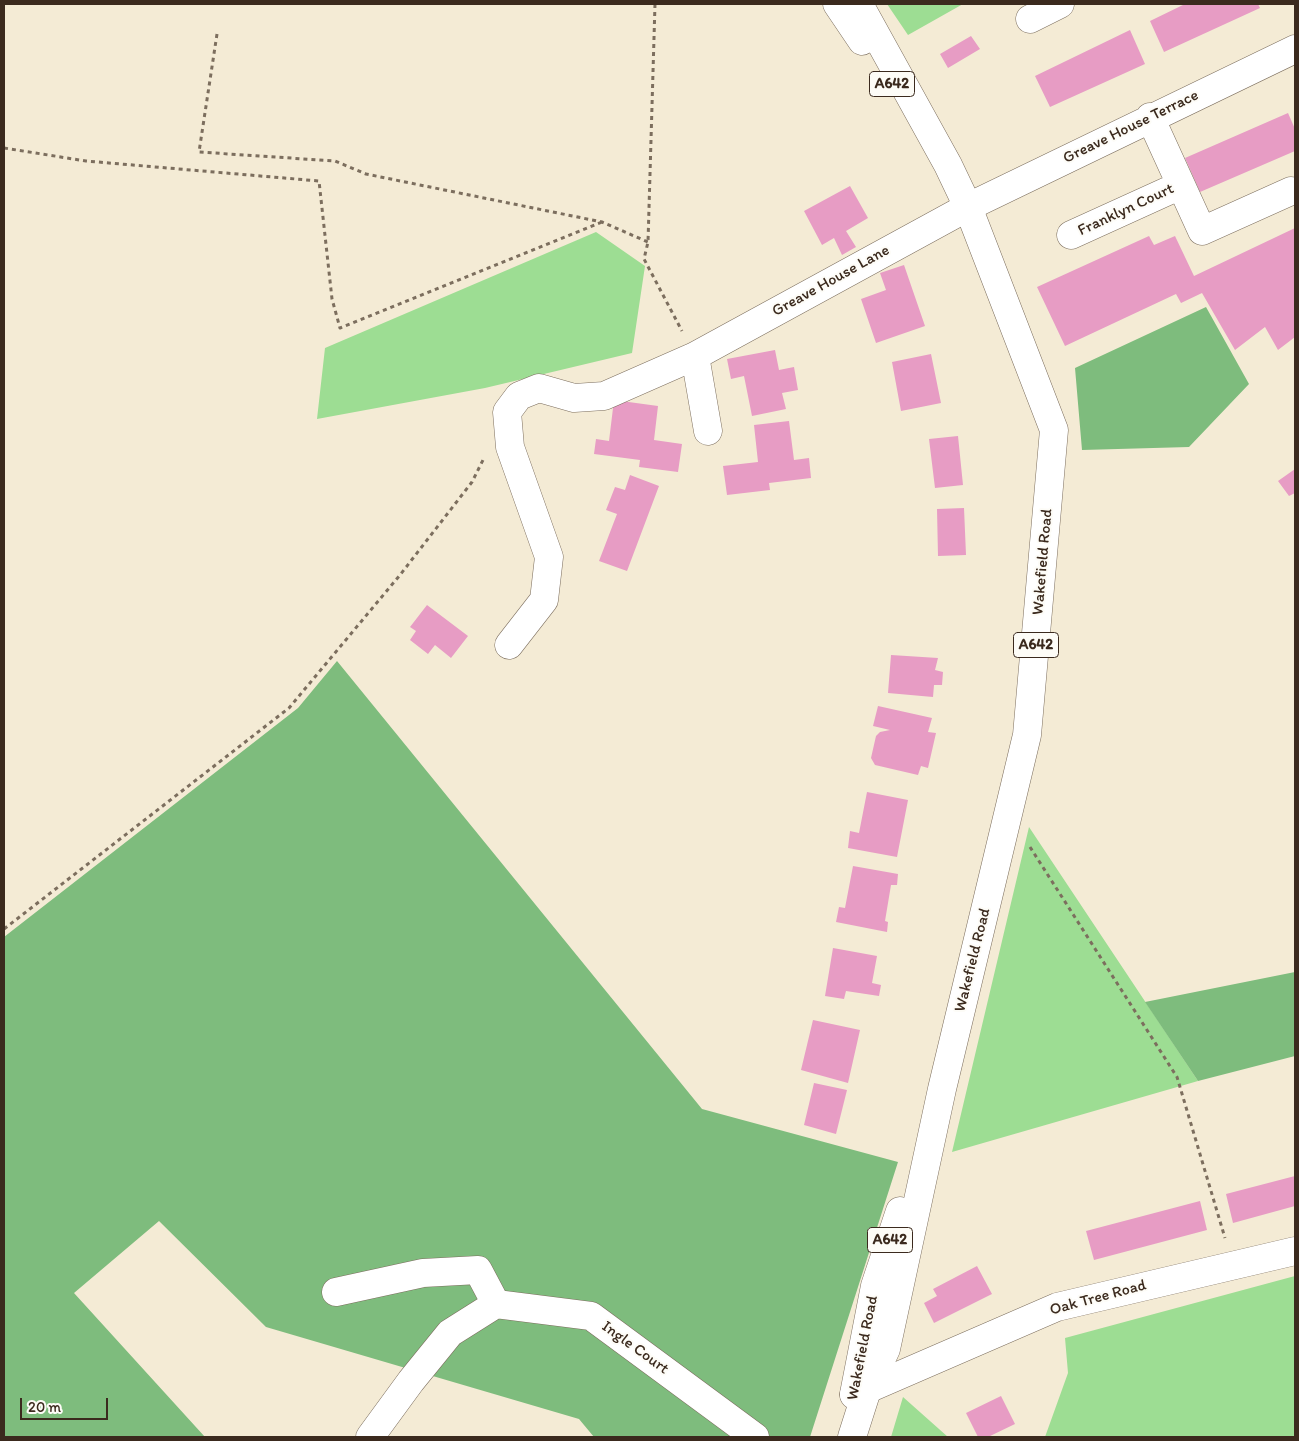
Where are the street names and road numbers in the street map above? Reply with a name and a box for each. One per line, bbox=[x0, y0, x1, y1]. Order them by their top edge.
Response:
road number: A642 bbox=[870, 72, 914, 96]
street label: Greave House Terrace bbox=[1060, 86, 1202, 168]
street label: Franklyn Court bbox=[1075, 179, 1177, 241]
street label: Greave House Lane bbox=[769, 241, 893, 321]
street label: Wakefield Road bbox=[1029, 508, 1057, 616]
road number: A642 bbox=[1014, 632, 1058, 658]
street label: Wakefield Road bbox=[951, 906, 995, 1014]
road number: A642 bbox=[868, 1228, 912, 1252]
street label: Oak Tree Road bbox=[1048, 1276, 1148, 1320]
street label: Wakefield Road bbox=[843, 1294, 883, 1402]
street label: Ingle Court bbox=[598, 1317, 672, 1379]

